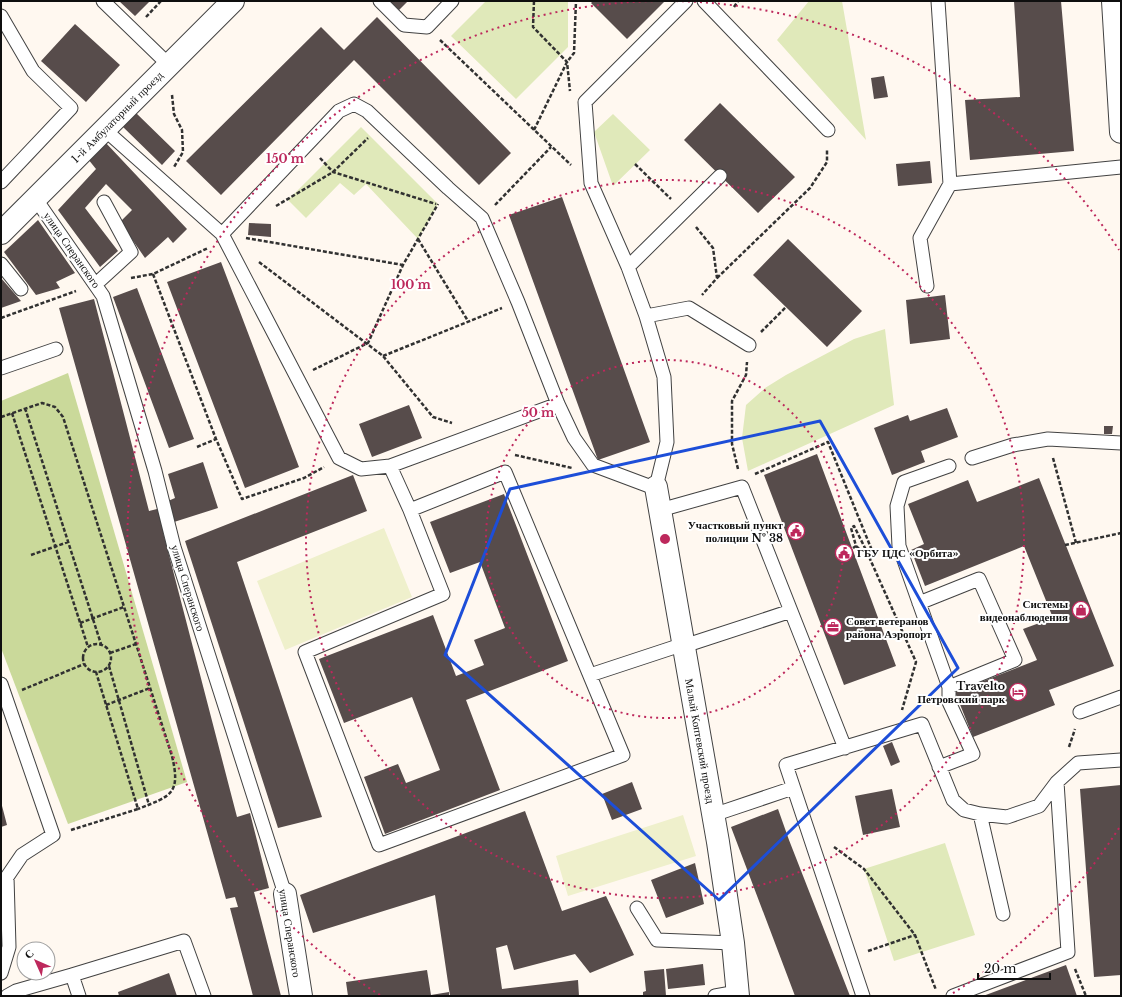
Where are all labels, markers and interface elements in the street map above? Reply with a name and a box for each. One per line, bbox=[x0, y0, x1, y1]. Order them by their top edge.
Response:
street label: 1-й Амбулаторный проезд bbox=[68, 68, 166, 166]
text: 150 m bbox=[266, 151, 305, 166]
street label: улица Сперанского bbox=[41, 209, 104, 291]
text: 100 m bbox=[391, 277, 432, 292]
text: 50 m bbox=[522, 405, 555, 420]
place label: Участковый пункт полиции № 38 bbox=[688, 518, 784, 545]
public building icon: Участковый пункт полиции № 38 bbox=[786, 521, 806, 541]
centre of rings bbox=[658, 532, 672, 546]
street label: улица Сперанского bbox=[168, 543, 208, 633]
public building icon: ГБУ ЦДС «Орбита» bbox=[834, 543, 854, 563]
place label: ГБУ ЦДС «Орбита» bbox=[857, 546, 959, 560]
place label: Системы видеонаблюдения bbox=[980, 597, 1068, 624]
shop icon: Системы видеонаблюдения bbox=[1071, 600, 1091, 620]
place label: Совет ветеранов района Аэропорт bbox=[846, 614, 932, 641]
office icon: Совет ветеранов района Аэропорт bbox=[823, 617, 843, 637]
street label: Малый Коптевский проезд bbox=[682, 677, 718, 805]
place label: Travelto Петровский парк bbox=[917, 679, 1006, 706]
hotel icon: Travelto Петровский парк bbox=[1008, 682, 1028, 702]
street label: улица Сперанского bbox=[276, 888, 304, 979]
north arrow bbox=[16, 941, 56, 981]
text: С bbox=[21, 946, 37, 962]
scale bar bbox=[978, 955, 1050, 981]
text: 20 m bbox=[984, 961, 1016, 976]

